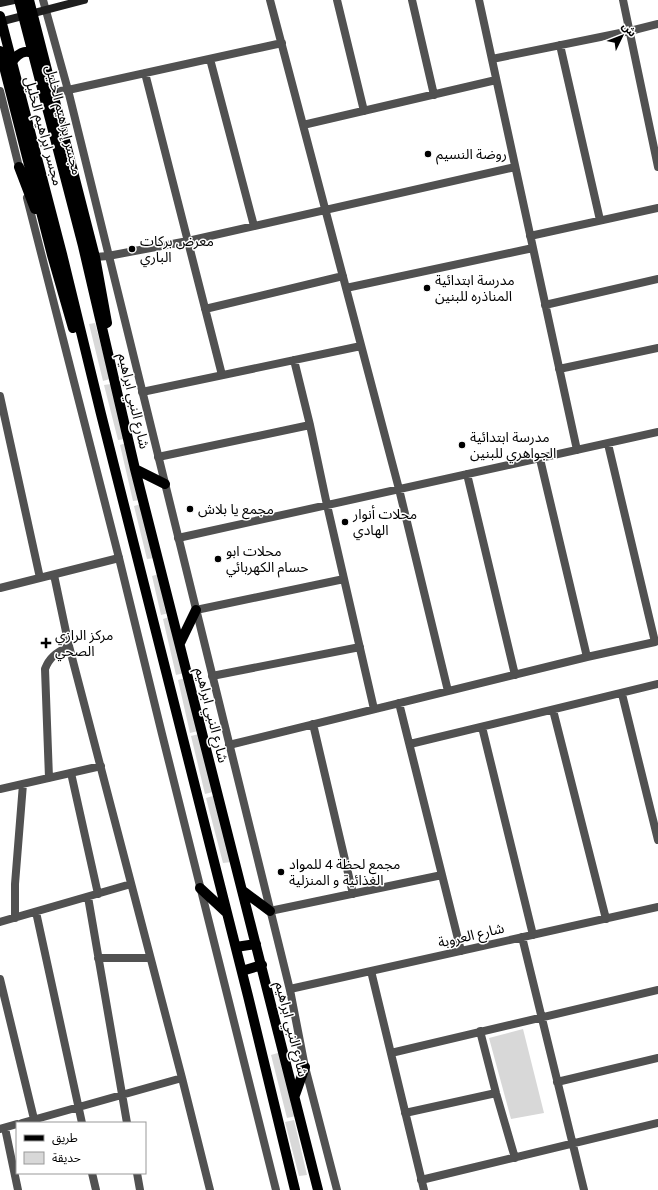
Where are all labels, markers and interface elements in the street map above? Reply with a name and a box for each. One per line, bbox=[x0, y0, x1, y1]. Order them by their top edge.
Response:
north arrow bbox=[602, 16, 642, 56]
text: ش bbox=[619, 20, 639, 39]
street label: مجسر إبراهيم الخليل bbox=[40, 63, 85, 177]
street label: مجسر ابراهيم الخليل bbox=[19, 75, 66, 188]
place label: روضة النسيم bbox=[436, 146, 507, 165]
marker: روضة النسيم bbox=[423, 149, 433, 159]
place label: معرض بركات الباري bbox=[140, 233, 214, 268]
marker: معرض بركات الباري bbox=[127, 244, 137, 254]
place label: مدرسة ابتدائية المناذره للبنين bbox=[435, 272, 515, 305]
marker: مدرسة ابتدائية المناذره للبنين bbox=[422, 283, 432, 293]
street label: شارع النبي ابراهيم bbox=[112, 352, 153, 451]
place label: مدرسة ابتدائية الجواهري للبنين bbox=[470, 429, 556, 464]
marker: مدرسة ابتدائية الجواهري للبنين bbox=[457, 440, 467, 450]
place label: مجمع يا بلاش bbox=[198, 501, 274, 520]
marker: مجمع يا بلاش bbox=[185, 504, 195, 514]
place label: محلات أنوار الهادي bbox=[352, 505, 417, 541]
marker: محلات أنوار الهادي bbox=[340, 517, 350, 527]
place label: محلات ابو حسام الكهربائي bbox=[226, 543, 309, 578]
marker: محلات ابو حسام الكهربائي bbox=[213, 554, 223, 564]
place label: مركز الرازي الصحي bbox=[55, 627, 113, 662]
marker: مركز الرازي الصحي bbox=[40, 637, 52, 649]
street label: شارع النبي ابراهيم bbox=[189, 666, 232, 765]
place label: مجمع لحظة 4 للمواد الغذائية و المنزلية bbox=[289, 856, 400, 889]
marker: مجمع لحظة 4 للمواد الغذائية و المنزلية bbox=[276, 867, 286, 877]
street label: شارع العروبة bbox=[436, 920, 506, 953]
street label: شارع النبي ابراهيم bbox=[269, 980, 312, 1079]
legend bbox=[16, 1122, 146, 1174]
text: طريق bbox=[52, 1131, 78, 1146]
text: حديقة bbox=[52, 1151, 81, 1165]

